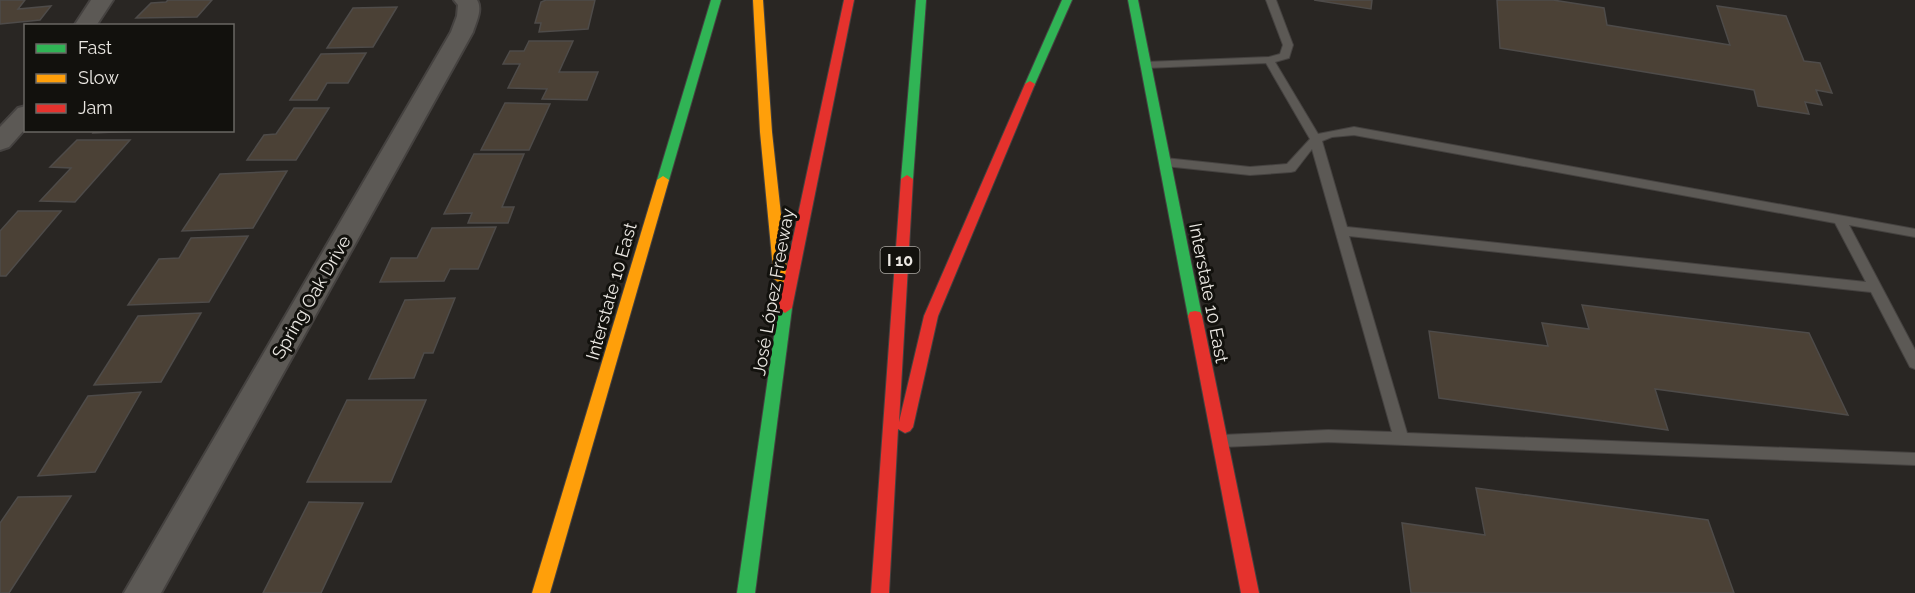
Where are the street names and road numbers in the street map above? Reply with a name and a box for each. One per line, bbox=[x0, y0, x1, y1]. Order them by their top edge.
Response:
street label: José López Freeway bbox=[748, 206, 798, 377]
street label: Interstate 10 East bbox=[581, 220, 641, 362]
street label: Interstate 10 East bbox=[1185, 221, 1233, 365]
street label: Spring Oak Drive bbox=[267, 231, 355, 362]
road number: I 10 bbox=[880, 247, 920, 273]

